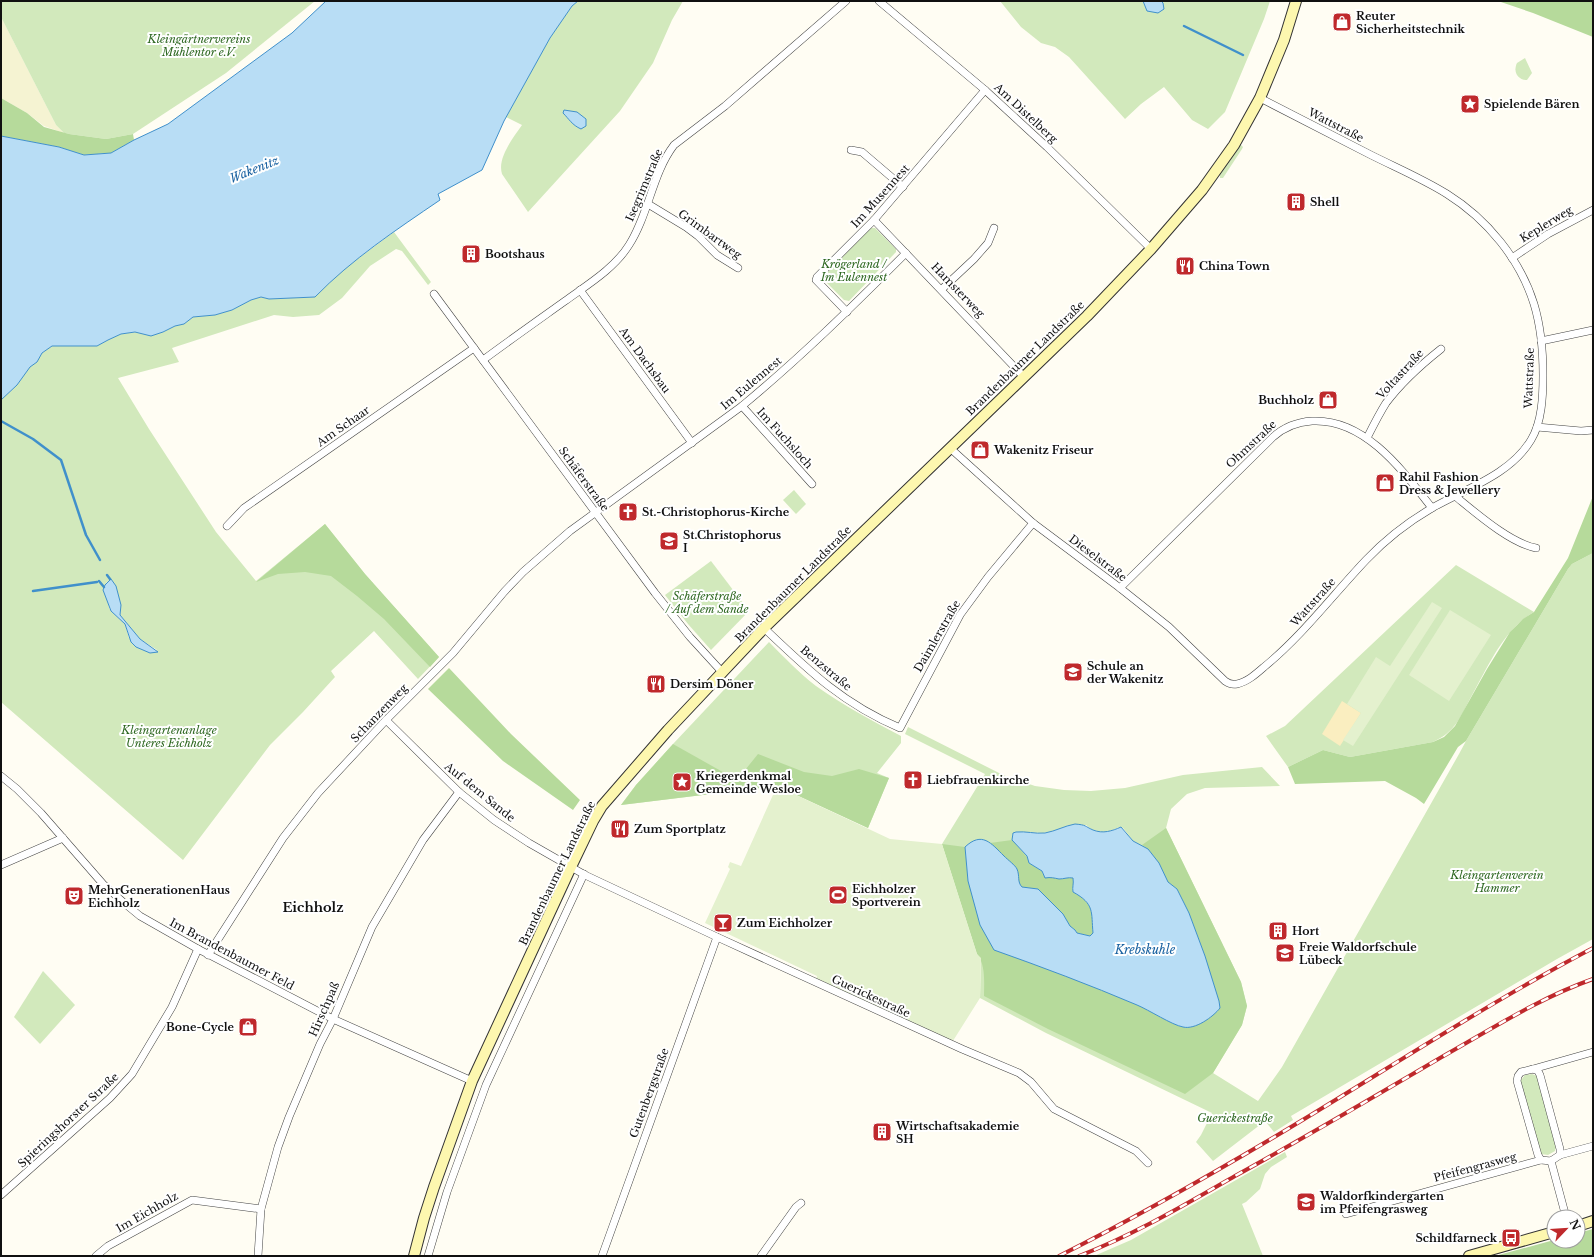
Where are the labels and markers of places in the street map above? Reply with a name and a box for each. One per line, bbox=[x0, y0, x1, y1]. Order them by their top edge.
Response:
place label: Reuter Sicherheitstechnik bbox=[1356, 9, 1465, 36]
shop icon: Reuter Sicherheitstechnik bbox=[1331, 11, 1353, 33]
place icon: Spielende Bären bbox=[1459, 93, 1481, 115]
place label: Spielende Bären bbox=[1484, 97, 1580, 111]
building icon: Shell bbox=[1285, 191, 1307, 213]
place label: Shell bbox=[1310, 195, 1339, 209]
building icon: Bootshaus bbox=[460, 243, 482, 265]
place label: Bootshaus bbox=[485, 247, 545, 261]
restaurant icon: China Town bbox=[1174, 255, 1196, 277]
place label: China Town bbox=[1199, 259, 1270, 273]
shop icon: Buchholz bbox=[1317, 389, 1339, 411]
place label: Buchholz bbox=[1258, 393, 1314, 407]
shop icon: Wakenitz Friseur bbox=[969, 439, 991, 461]
place label: Wakenitz Friseur bbox=[993, 443, 1094, 457]
place label: Rahil Fashion Dress & Jewellery bbox=[1399, 470, 1501, 497]
shop icon: Rahil Fashion Dress & Jewellery bbox=[1374, 472, 1396, 494]
church icon: St.-Christophorus-Kirche bbox=[617, 501, 639, 523]
place label: St.-Christophorus-Kirche bbox=[642, 505, 790, 519]
place label: St.Christophorus I bbox=[683, 528, 781, 555]
school or university icon: St.Christophorus I bbox=[658, 530, 680, 552]
place label: Schule an der Wakenitz bbox=[1087, 659, 1164, 686]
school or university icon: Schule an der Wakenitz bbox=[1062, 661, 1084, 683]
restaurant icon: Dersim Döner bbox=[645, 673, 667, 695]
place label: Dersim Döner bbox=[670, 677, 754, 691]
place label: Kriegerdenkmal Gemeinde Wesloe bbox=[696, 769, 802, 796]
church icon: Liebfrauenkirche bbox=[902, 769, 924, 791]
place icon: Kriegerdenkmal Gemeinde Wesloe bbox=[671, 771, 693, 793]
place label: Liebfrauenkirche bbox=[927, 773, 1030, 787]
restaurant icon: Zum Sportplatz bbox=[609, 818, 631, 840]
place label: Zum Sportplatz bbox=[634, 822, 726, 836]
place label: Eichholzer Sportverein bbox=[852, 882, 921, 909]
place label: MehrGenerationenHaus Eichholz bbox=[88, 883, 230, 910]
sports icon: Eichholzer Sportverein bbox=[827, 884, 849, 906]
theatre icon: MehrGenerationenHaus Eichholz bbox=[63, 885, 85, 907]
bar icon: Zum Eichholzer bbox=[712, 912, 734, 934]
place label: Zum Eichholzer bbox=[737, 916, 833, 930]
building icon: Hort bbox=[1267, 920, 1289, 942]
place label: Hort bbox=[1292, 924, 1320, 938]
place label: Freie Waldorfschule Lübeck bbox=[1299, 940, 1417, 967]
school or university icon: Freie Waldorfschule Lübeck bbox=[1274, 942, 1296, 964]
shop icon: Bone-Cycle bbox=[237, 1016, 259, 1038]
place label: Bone-Cycle bbox=[166, 1020, 235, 1034]
place label: Wirtschaftsakademie SH bbox=[895, 1119, 1020, 1146]
building icon: Wirtschaftsakademie SH bbox=[871, 1121, 893, 1143]
place label: Waldorfkindergarten im Pfeifengrasweg bbox=[1319, 1189, 1444, 1216]
school or university icon: Waldorfkindergarten im Pfeifengrasweg bbox=[1295, 1191, 1317, 1213]
bus stop icon: Schildfarneck bbox=[1500, 1227, 1522, 1249]
place label: Schildfarneck bbox=[1416, 1231, 1498, 1245]

